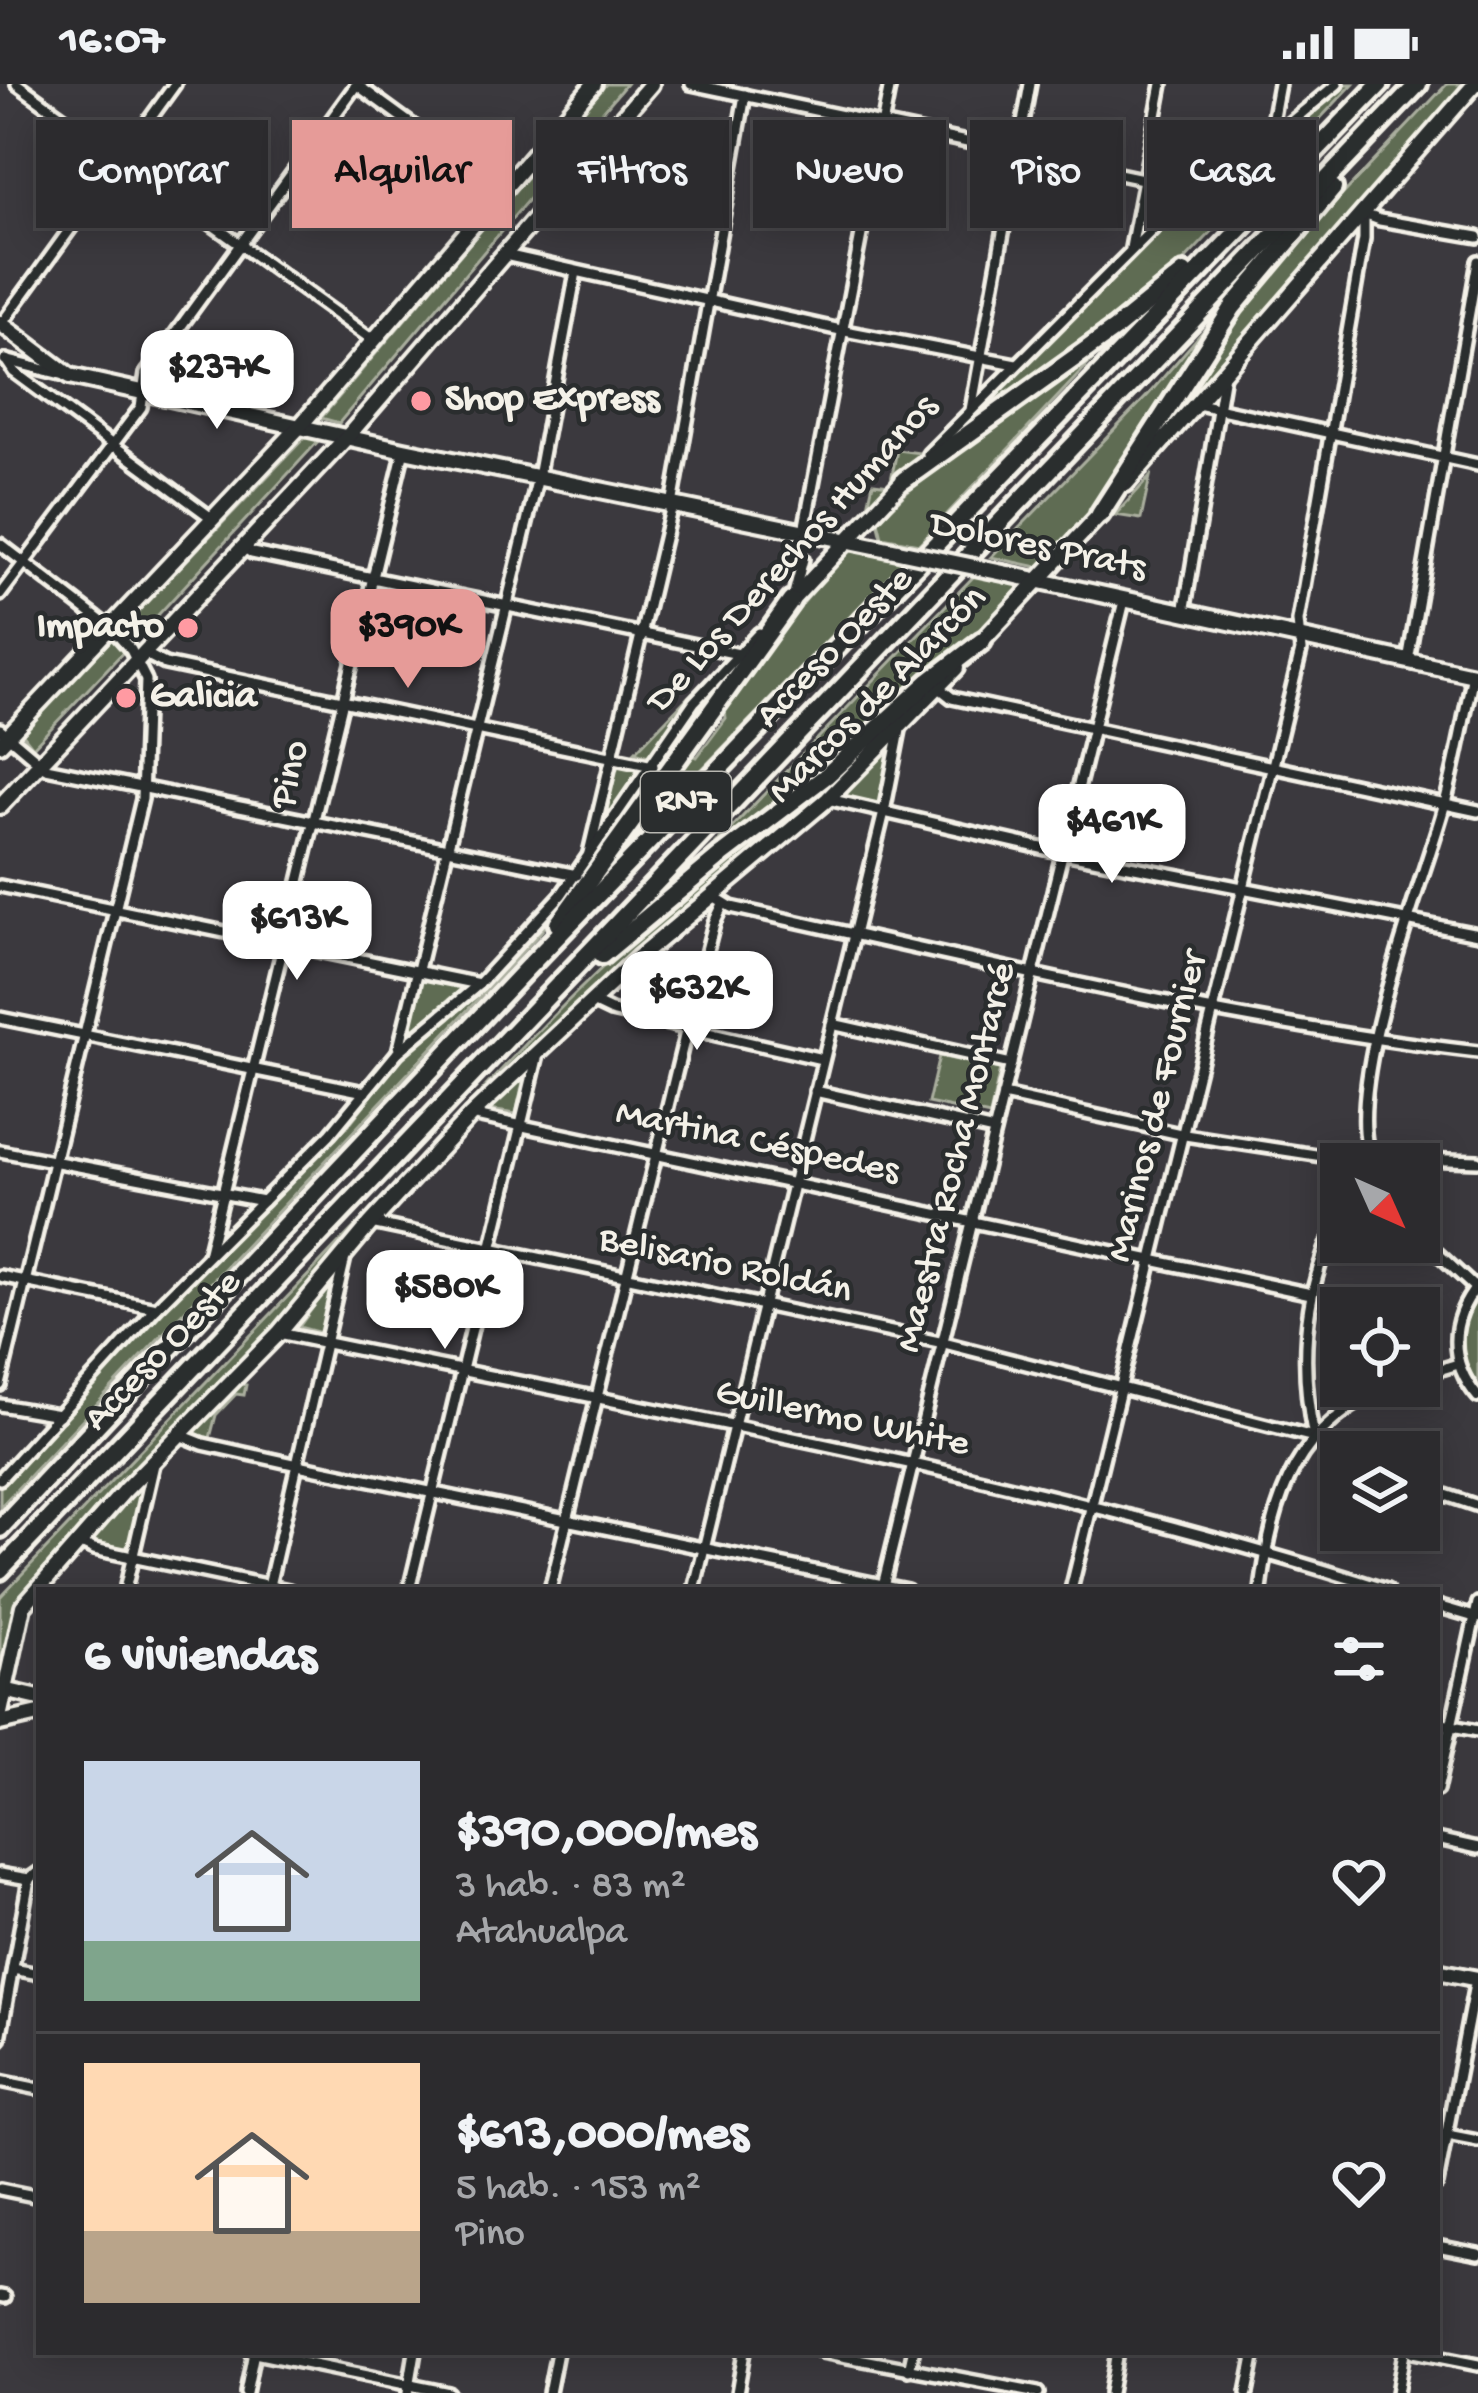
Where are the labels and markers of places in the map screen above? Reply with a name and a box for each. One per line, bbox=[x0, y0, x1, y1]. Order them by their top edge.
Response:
pin: $237K bbox=[133, 330, 301, 432]
place label: Shop Express bbox=[445, 378, 661, 424]
marker: Shop Express bbox=[408, 388, 434, 414]
pin: $390K bbox=[324, 589, 492, 691]
place label: Impacto bbox=[37, 605, 164, 651]
marker: Impacto bbox=[175, 615, 201, 641]
place label: Galicia bbox=[150, 675, 259, 721]
marker: Galicia bbox=[113, 685, 139, 711]
pin: $461K bbox=[1028, 784, 1196, 886]
pin: $613K bbox=[213, 881, 381, 983]
pin: $632K bbox=[613, 951, 781, 1053]
pin: $580K bbox=[361, 1250, 529, 1352]

